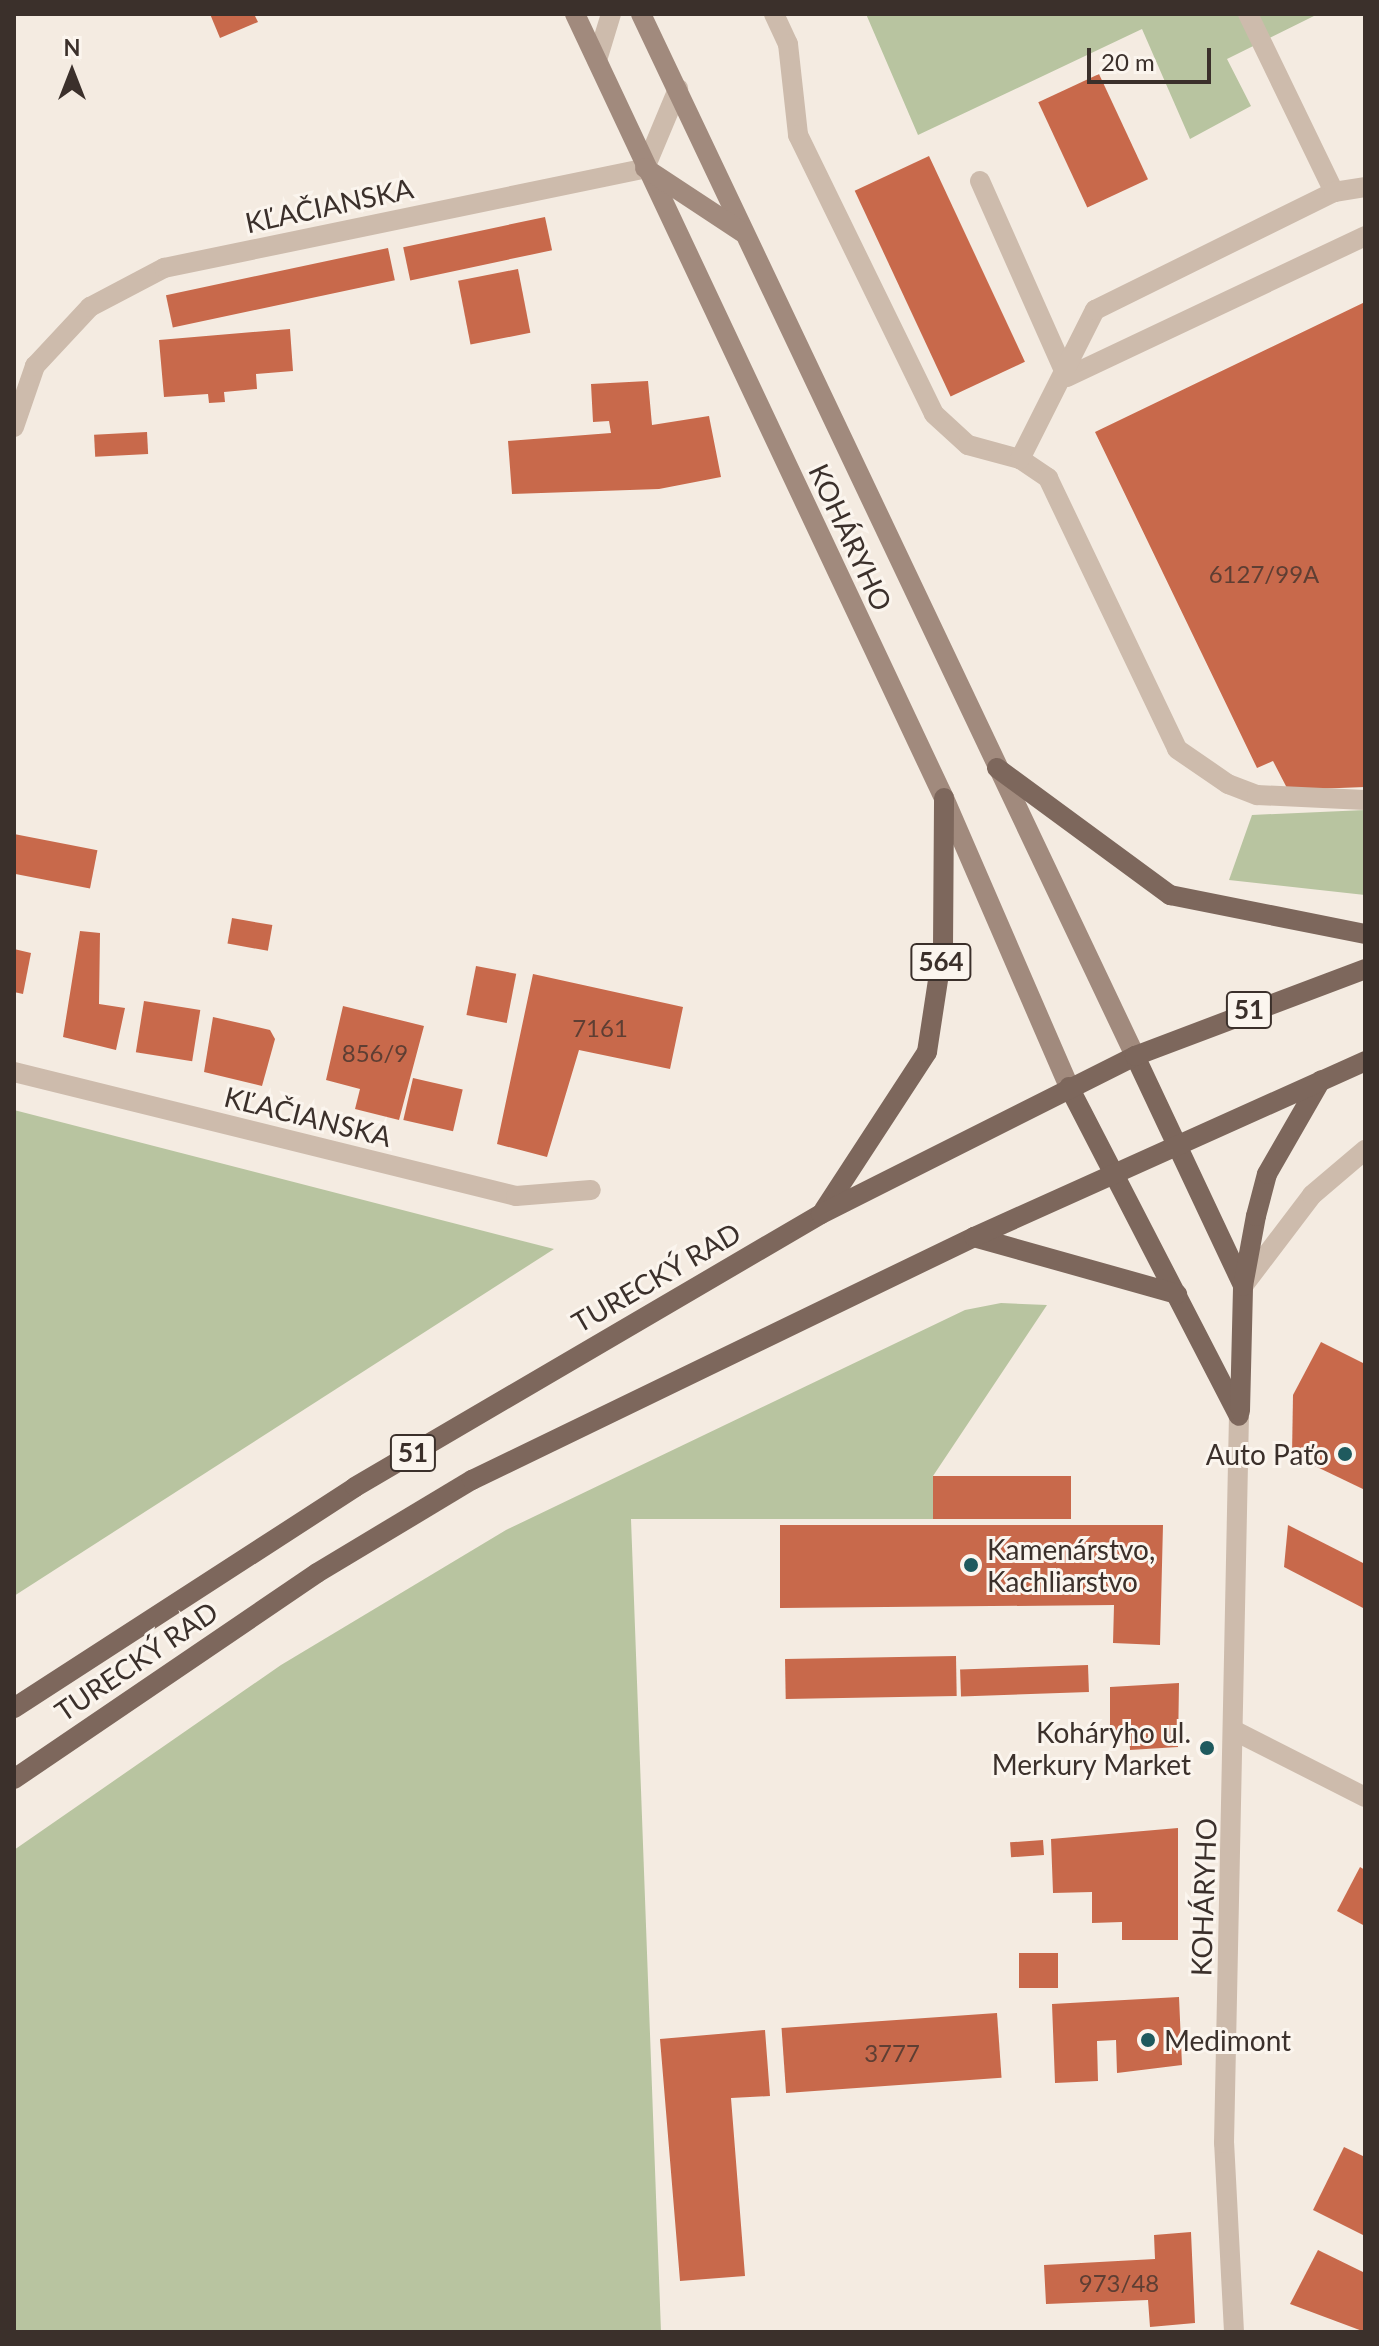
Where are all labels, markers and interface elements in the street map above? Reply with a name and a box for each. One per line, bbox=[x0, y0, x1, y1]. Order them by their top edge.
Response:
north arrow bbox=[32, 32, 112, 112]
scale bar bbox=[1091, 32, 1215, 82]
text: N bbox=[64, 34, 80, 61]
text: 20 m bbox=[1101, 47, 1155, 76]
street label: KĽAČIANSKA bbox=[242, 171, 416, 239]
street label: KOHÁRYHO bbox=[802, 458, 900, 616]
house number: 6127/99A bbox=[1209, 560, 1319, 588]
road number: 564 bbox=[909, 940, 973, 984]
road number: 51 bbox=[1225, 988, 1273, 1032]
house number: 7161 bbox=[572, 1014, 628, 1042]
house number: 856/9 bbox=[342, 1039, 408, 1067]
street label: KĽAČIANSKA bbox=[221, 1079, 395, 1153]
street label: TURECKÝ RAD bbox=[565, 1215, 747, 1339]
road number: 51 bbox=[389, 1431, 437, 1475]
place label: Auto Paťo bbox=[1206, 1437, 1329, 1471]
marker: Auto Paťo bbox=[1336, 1445, 1354, 1463]
place label: Kamenárstvo, Kachliarstvo bbox=[987, 1532, 1155, 1598]
marker: Kamenárstvo, Kachliarstvo bbox=[962, 1556, 980, 1574]
street label: TURECKÝ RAD bbox=[48, 1594, 224, 1728]
place label: Koháryho ul. Merkury Market bbox=[991, 1715, 1191, 1781]
marker: Koháryho ul. Merkury Market bbox=[1198, 1739, 1216, 1757]
street label: KOHÁRYHO bbox=[1183, 1817, 1223, 1977]
place label: Medimont bbox=[1164, 2023, 1291, 2057]
marker: Medimont bbox=[1139, 2031, 1157, 2049]
house number: 3777 bbox=[864, 2039, 920, 2067]
house number: 973/48 bbox=[1079, 2269, 1159, 2297]

